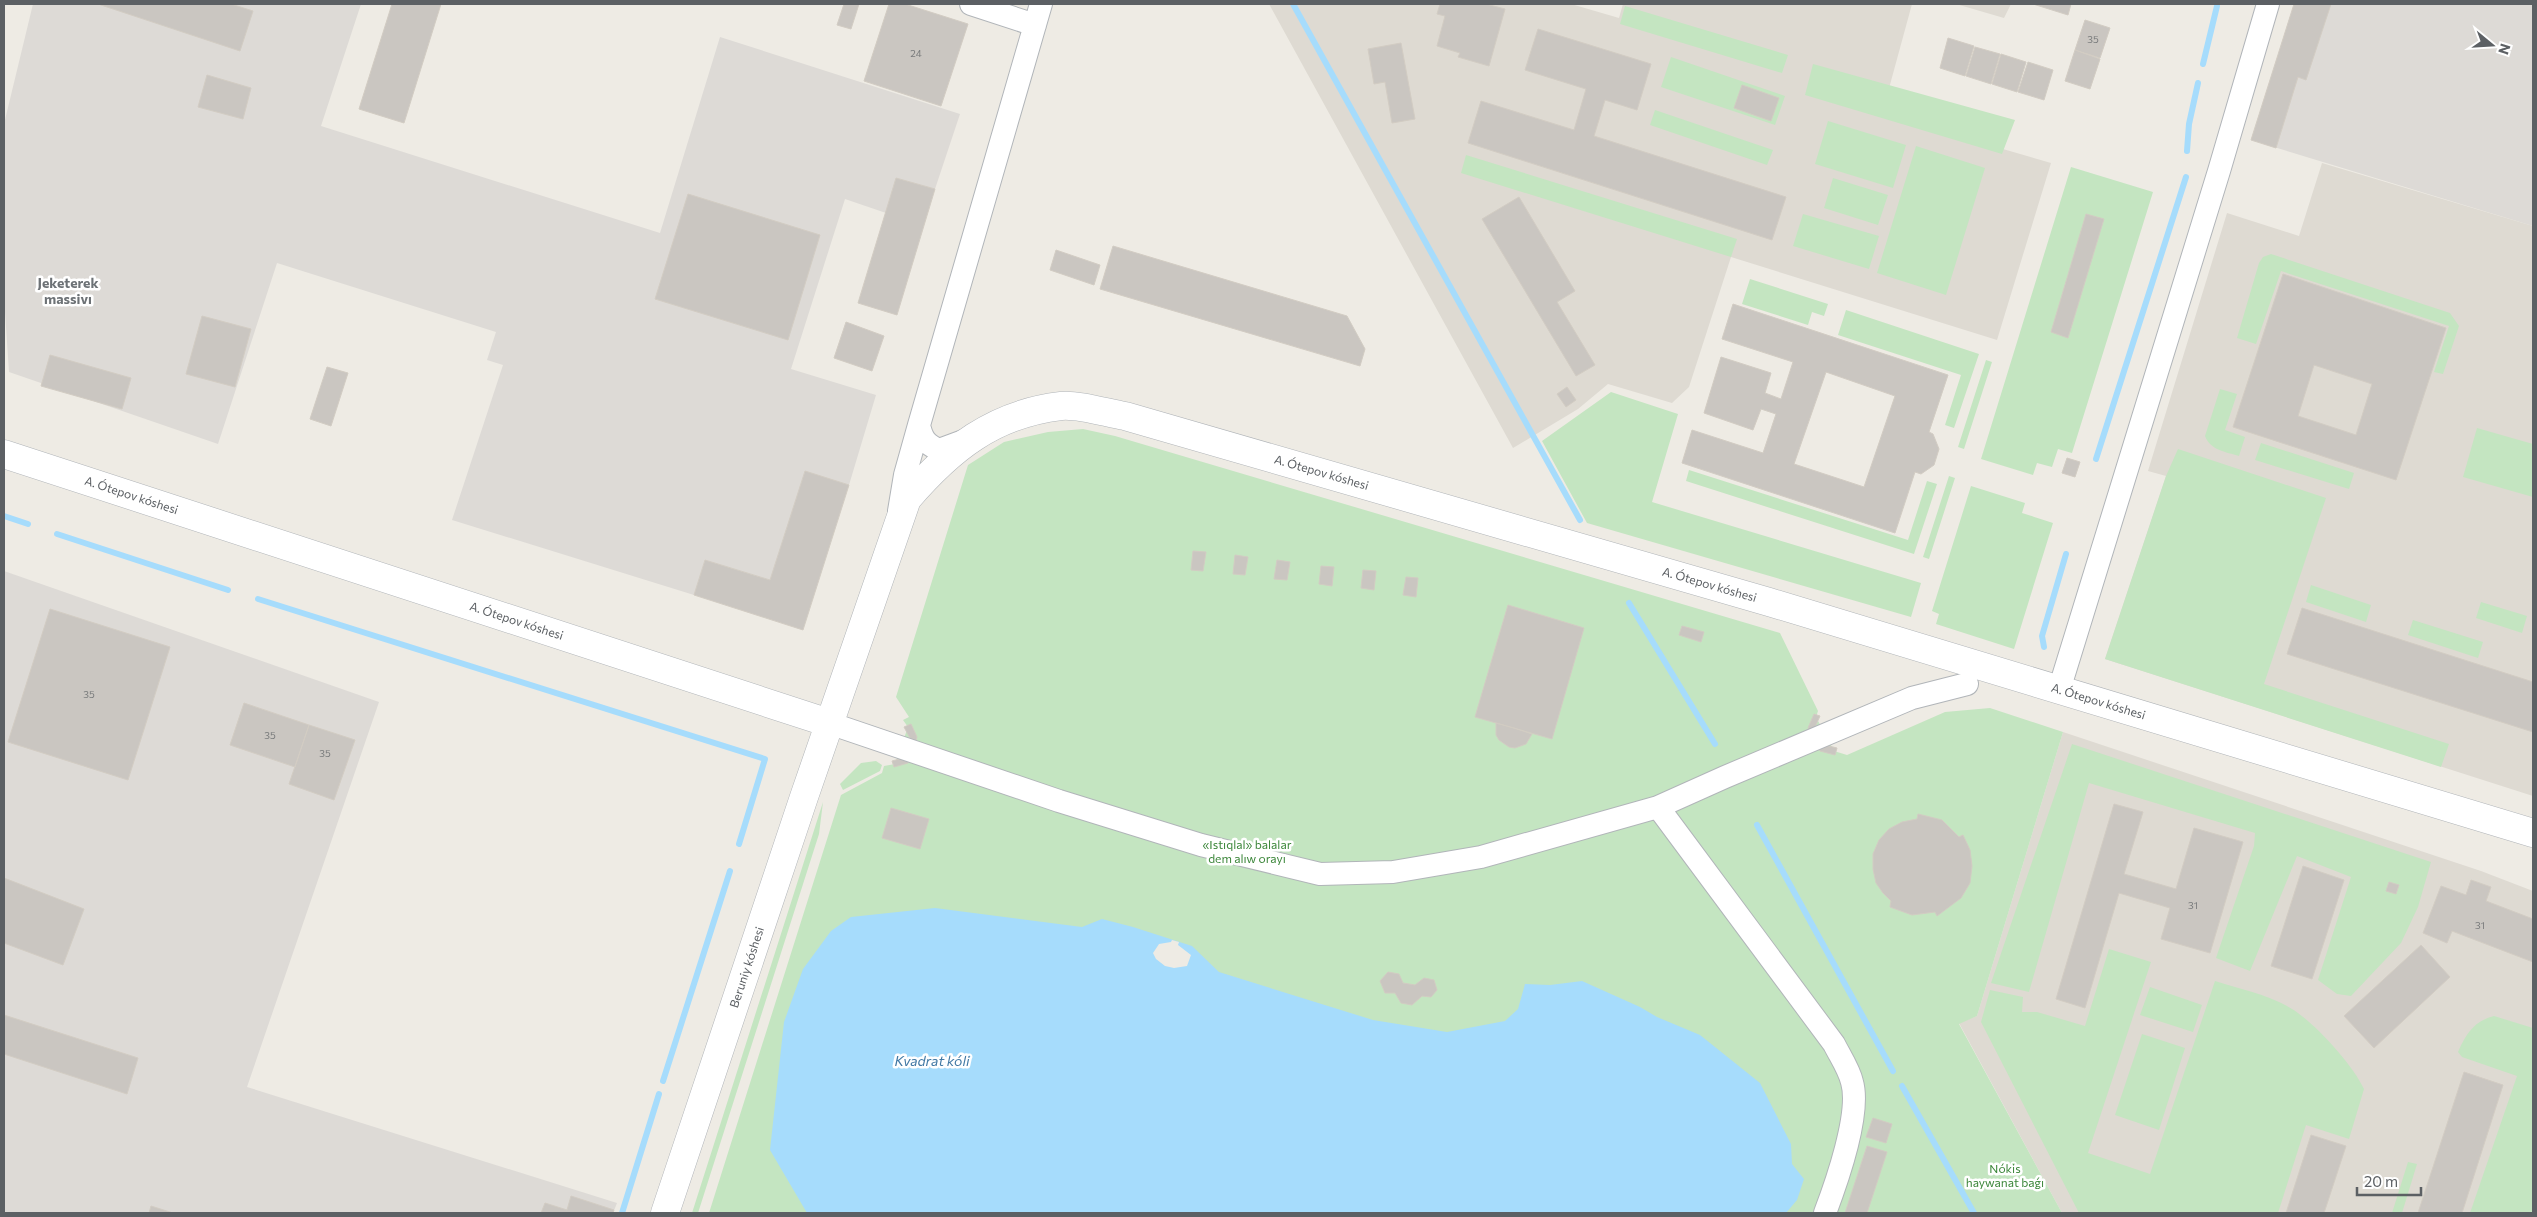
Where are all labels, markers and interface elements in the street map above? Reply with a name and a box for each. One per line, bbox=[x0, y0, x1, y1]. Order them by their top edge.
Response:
north arrow bbox=[2467, 20, 2517, 70]
house number: 35 bbox=[2087, 33, 2099, 45]
text: N bbox=[2495, 42, 2515, 57]
house number: 24 bbox=[910, 47, 922, 59]
district label: Jeketerek massivı bbox=[37, 274, 99, 307]
street label: A. Ótepov kóshesi bbox=[1273, 452, 1370, 492]
street label: A. Ótepov kóshesi bbox=[83, 473, 180, 516]
street label: A. Ótepov kóshesi bbox=[1661, 564, 1759, 604]
street label: A. Ótepov kóshesi bbox=[468, 598, 565, 642]
street label: A. Ótepov kóshesi bbox=[2050, 680, 2147, 721]
house number: 35 bbox=[83, 688, 95, 700]
house number: 35 bbox=[264, 729, 276, 741]
house number: 35 bbox=[319, 747, 331, 759]
park label: «Istıqlal» balalar dem alıw orayı bbox=[1203, 837, 1292, 865]
house number: 31 bbox=[2188, 899, 2198, 911]
house number: 31 bbox=[2475, 919, 2485, 931]
street label: Beruniy kóshesi bbox=[726, 925, 766, 1009]
water label: Kvadrat kóli bbox=[894, 1052, 970, 1069]
park label: Nókis haywanat baǵı bbox=[1966, 1161, 2044, 1189]
scale bar bbox=[2357, 1164, 2421, 1196]
text: 20 m bbox=[2364, 1172, 2398, 1190]

